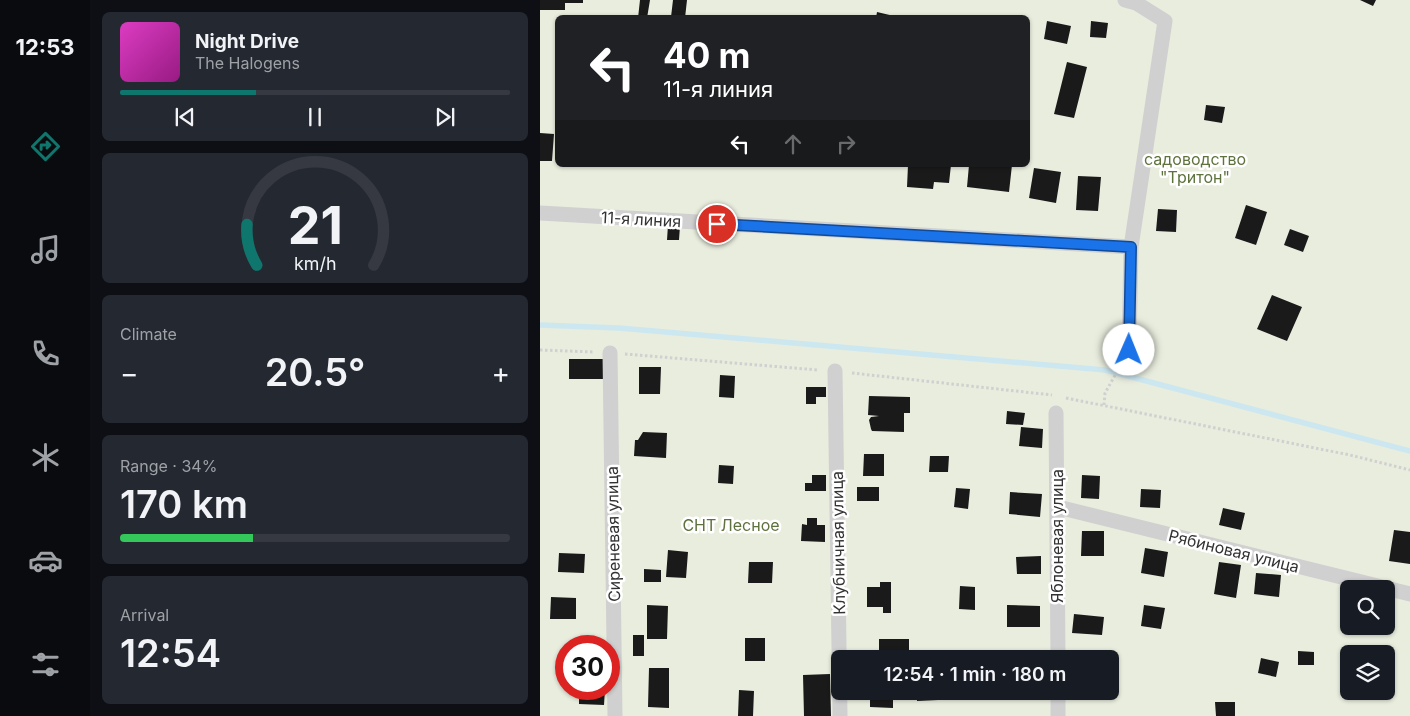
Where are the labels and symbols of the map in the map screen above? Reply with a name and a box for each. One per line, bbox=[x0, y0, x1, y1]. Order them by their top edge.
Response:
park label: садоводство "Тритон" bbox=[1144, 149, 1246, 187]
pin bbox=[696, 203, 738, 245]
street label: 11-я линия bbox=[600, 207, 682, 231]
position arrow bbox=[1102, 323, 1154, 375]
street label: Сиреневая улица bbox=[602, 466, 624, 602]
street label: Яблоневая улица bbox=[1047, 469, 1067, 603]
street label: Клубничная улица bbox=[827, 471, 849, 615]
park label: СНТ Лесное bbox=[682, 515, 780, 535]
street label: Рябиновая улица bbox=[1167, 525, 1301, 577]
speed limit sign: 30 bbox=[555, 635, 620, 700]

